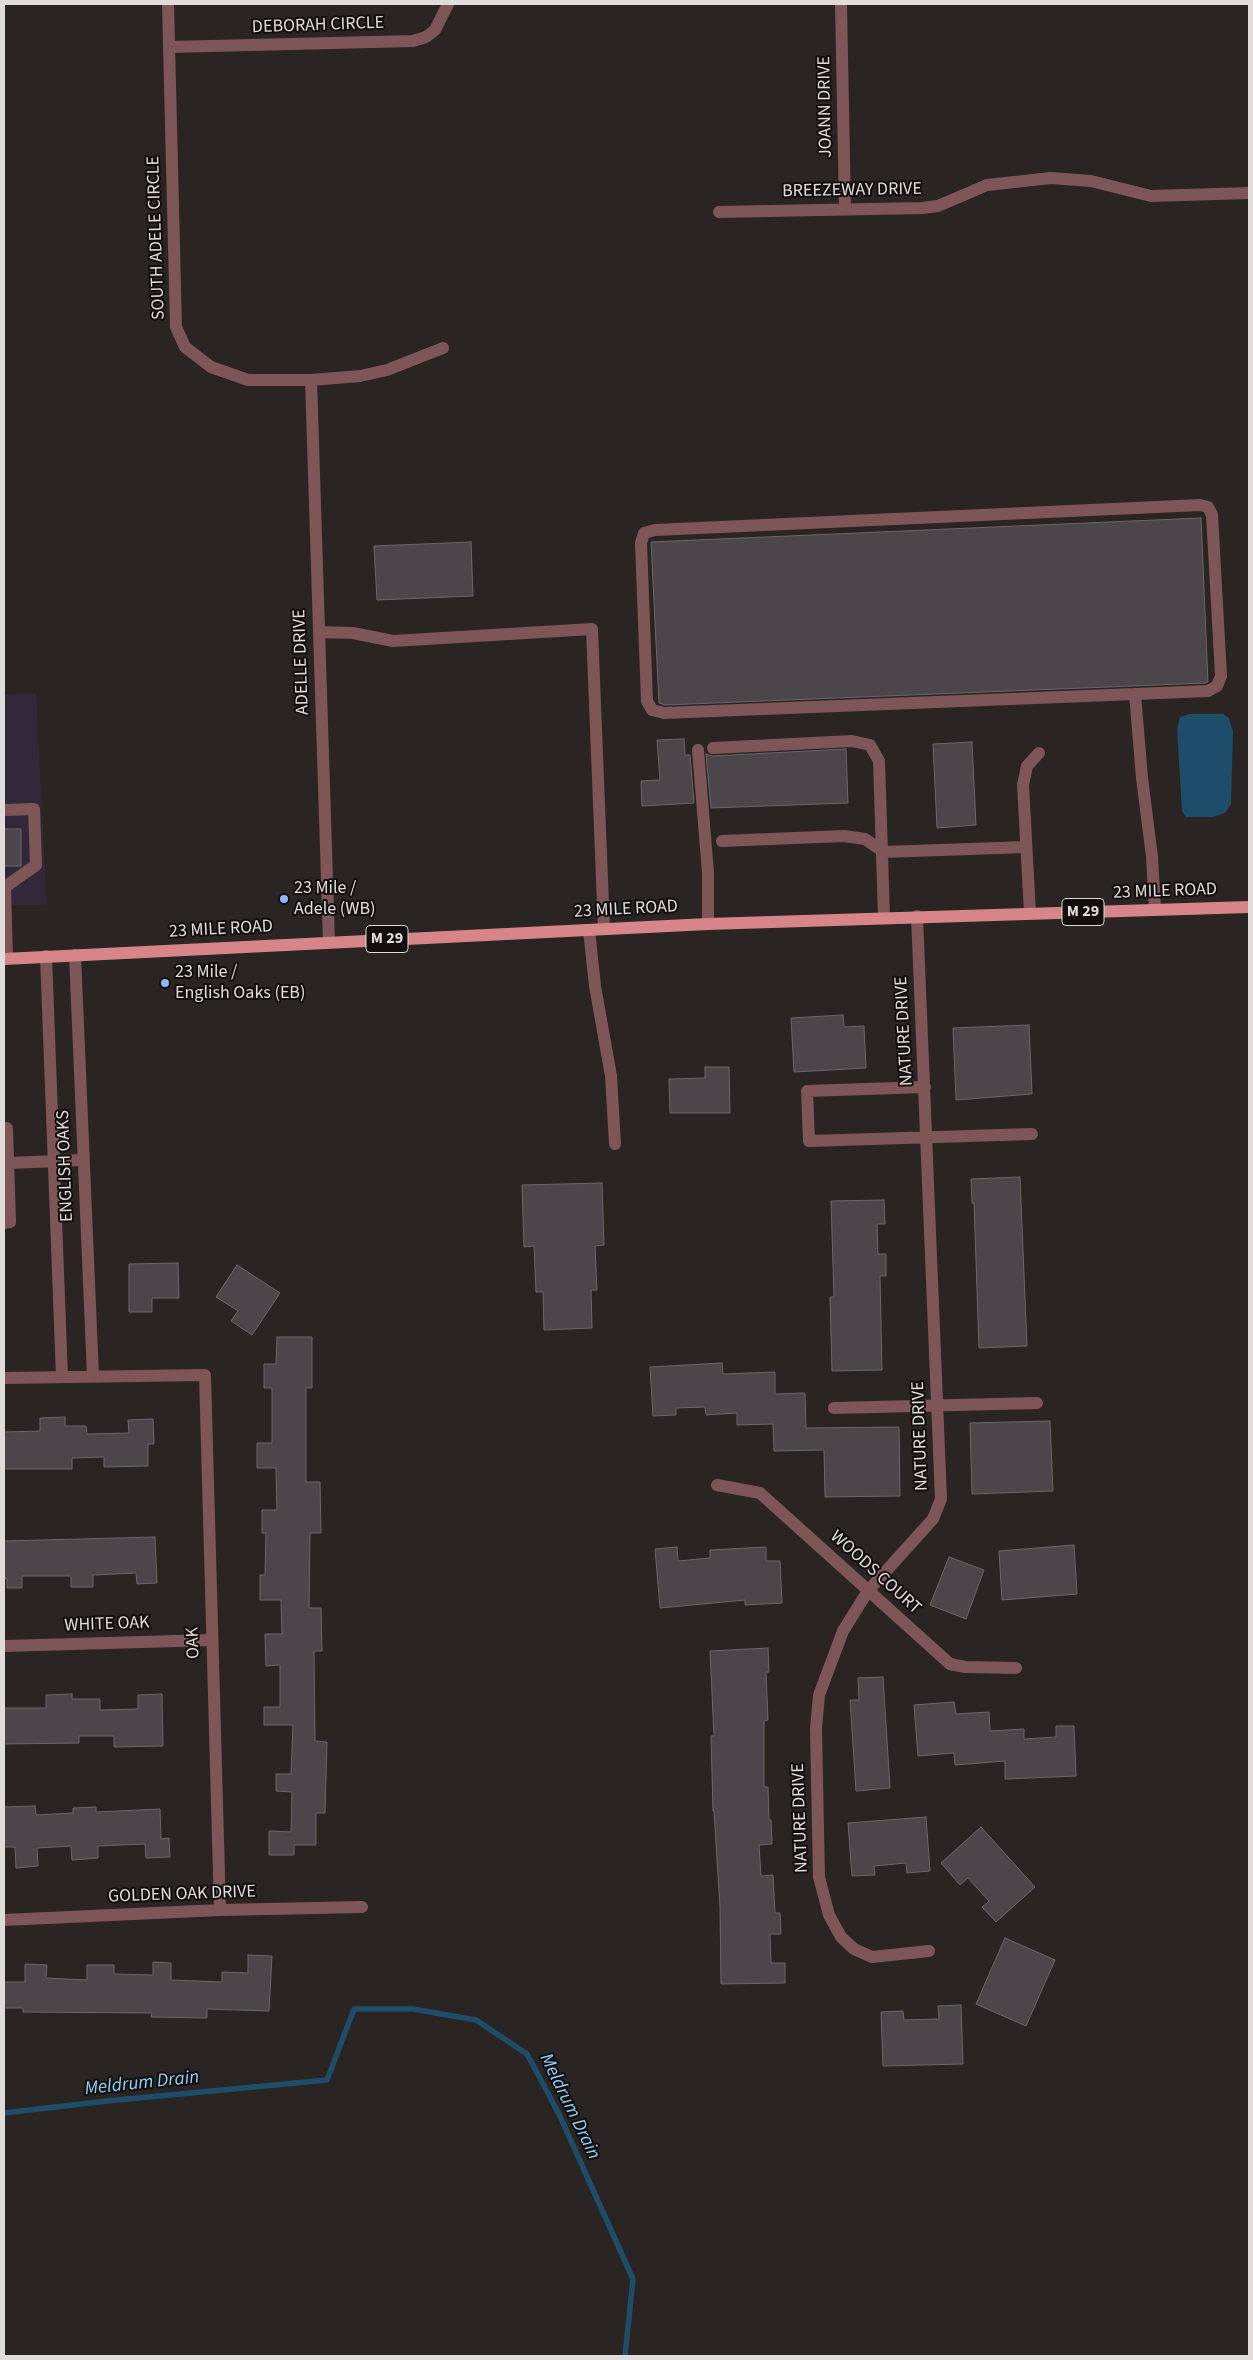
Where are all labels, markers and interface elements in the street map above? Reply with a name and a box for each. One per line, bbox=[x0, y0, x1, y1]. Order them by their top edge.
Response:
street label: DEBORAH CIRCLE bbox=[252, 13, 384, 39]
street label: JOANN DRIVE bbox=[814, 56, 838, 158]
street label: SOUTH ADELE CIRCLE bbox=[143, 156, 171, 320]
street label: BREEZEWAY DRIVE bbox=[782, 179, 922, 203]
street label: ADELLE DRIVE bbox=[289, 609, 315, 715]
place label: 23 Mile / Adele (WB) bbox=[294, 878, 375, 921]
street label: 23 MILE ROAD bbox=[1113, 879, 1217, 905]
marker: 23 Mile / Adele (WB) bbox=[278, 893, 290, 905]
street label: 23 MILE ROAD bbox=[574, 896, 678, 924]
road number: M 29 bbox=[1062, 899, 1104, 926]
street label: 23 MILE ROAD bbox=[169, 916, 273, 944]
road number: M 29 bbox=[366, 926, 408, 952]
place label: 23 Mile / English Oaks (EB) bbox=[175, 962, 305, 1004]
street label: NATURE DRIVE bbox=[891, 976, 919, 1086]
marker: 23 Mile / English Oaks (EB) bbox=[159, 977, 171, 989]
street label: ENGLISH OAKS bbox=[53, 1110, 79, 1222]
street label: NATURE DRIVE bbox=[908, 1381, 934, 1491]
street label: WOODS COURT bbox=[825, 1526, 925, 1620]
street label: WHITE OAK bbox=[64, 1613, 150, 1637]
street label: OAK bbox=[183, 1627, 205, 1659]
street label: NATURE DRIVE bbox=[788, 1763, 814, 1873]
street label: GOLDEN OAK DRIVE bbox=[108, 1882, 256, 1908]
water label: Meldrum Drain bbox=[534, 2050, 604, 2164]
water label: Meldrum Drain bbox=[84, 2067, 200, 2101]

